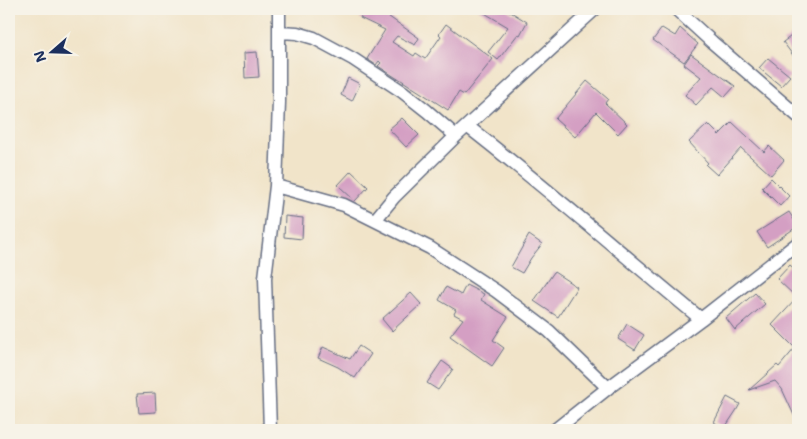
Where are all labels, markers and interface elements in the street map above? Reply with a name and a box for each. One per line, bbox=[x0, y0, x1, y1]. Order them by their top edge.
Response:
north arrow bbox=[28, 28, 78, 78]
text: N bbox=[29, 48, 50, 65]

